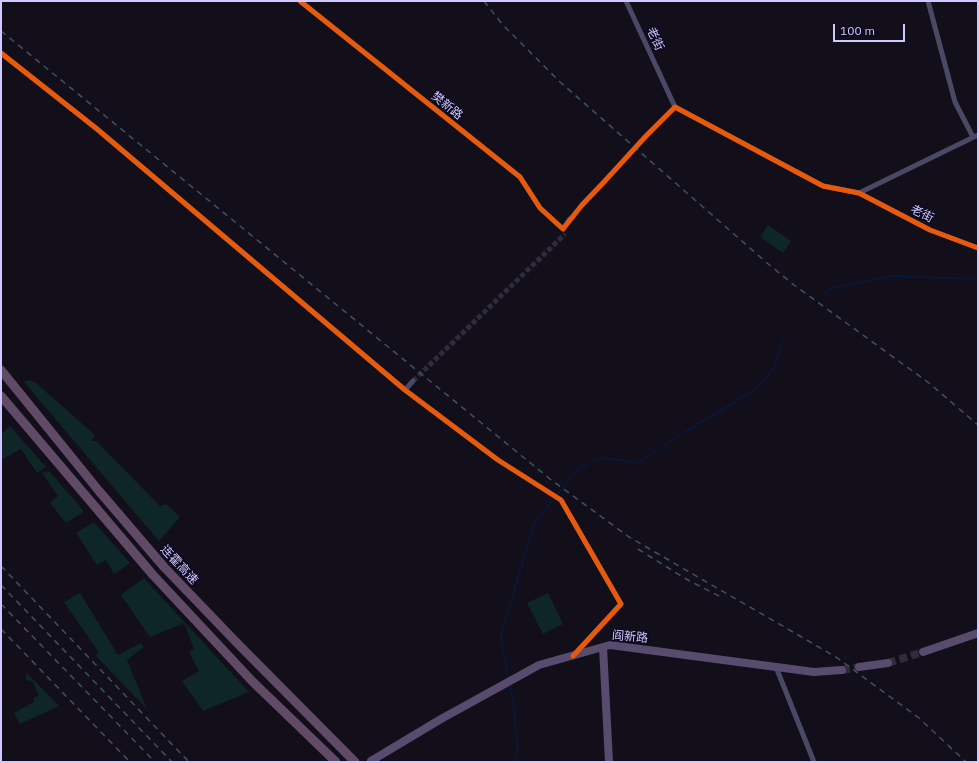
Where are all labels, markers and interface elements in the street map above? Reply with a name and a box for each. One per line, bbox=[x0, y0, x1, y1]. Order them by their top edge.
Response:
scale bar bbox=[835, 16, 907, 42]
text: 100 m bbox=[840, 23, 875, 38]
street label: 老街 bbox=[643, 25, 667, 53]
street label: 樊新路 bbox=[428, 89, 466, 123]
street label: 老街 bbox=[908, 202, 936, 226]
street label: 连霍高速 bbox=[157, 543, 201, 587]
street label: 阎新路 bbox=[611, 628, 649, 646]

